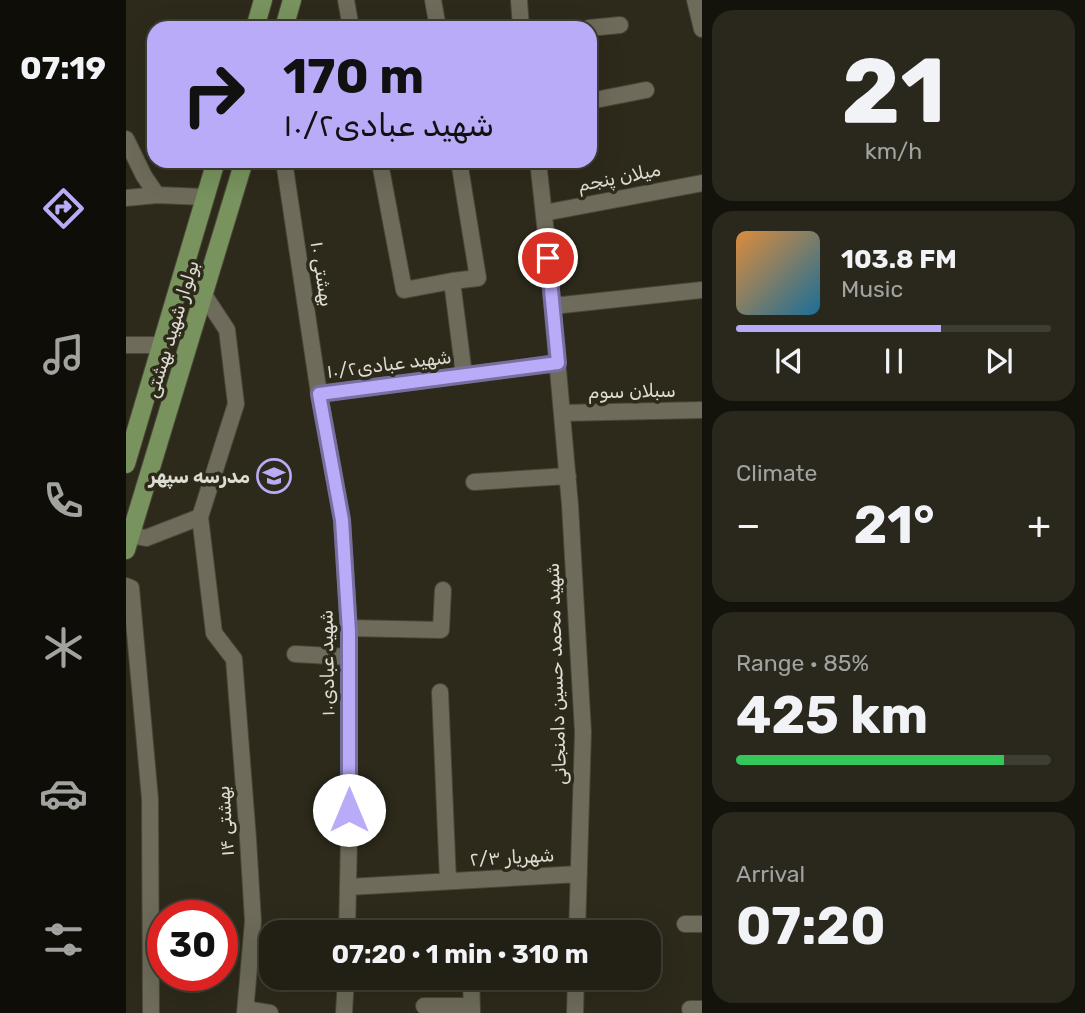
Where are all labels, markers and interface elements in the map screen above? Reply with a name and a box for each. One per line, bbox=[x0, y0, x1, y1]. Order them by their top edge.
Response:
text: 21 bbox=[841, 37, 946, 145]
text: 170 m bbox=[283, 47, 424, 105]
text: 07:19 bbox=[20, 49, 106, 87]
icon: right bbox=[168, 49, 259, 140]
text: شهید عبادی۱۰/۲ bbox=[283, 106, 494, 144]
text: km/h bbox=[865, 137, 922, 165]
street label: میلان پنجم bbox=[575, 158, 663, 198]
icon: directions bbox=[39, 184, 88, 233]
pin bbox=[518, 228, 578, 288]
icon: arrive bbox=[529, 239, 567, 277]
street label: بهشتی ۱۰ bbox=[305, 240, 339, 308]
text: 103.8 FM bbox=[841, 244, 957, 275]
street label: بولوار شهید بهشتی bbox=[140, 257, 204, 401]
text: Music bbox=[841, 275, 903, 303]
icon: music bbox=[39, 330, 88, 379]
icon: previous bbox=[770, 342, 808, 380]
icon: pause bbox=[875, 342, 913, 380]
icon: next bbox=[980, 342, 1018, 380]
street label: شهید عبادی۱۰/۲ bbox=[325, 345, 453, 383]
street label: سبلان سوم bbox=[588, 379, 676, 404]
school or university icon: مدرسه سپهر bbox=[255, 457, 293, 495]
text: Climate bbox=[736, 459, 817, 487]
place label: مدرسه سپهر bbox=[148, 465, 250, 490]
icon: phone bbox=[39, 476, 88, 525]
text: 21° bbox=[854, 494, 935, 556]
text: − bbox=[736, 502, 761, 548]
text: + bbox=[1027, 502, 1051, 548]
street label: شهید محمد حسین دامنجانی bbox=[541, 562, 571, 786]
street label: شهید عبادی۱۰ bbox=[315, 609, 339, 717]
icon: climate bbox=[39, 623, 88, 672]
text: Range · 85% bbox=[736, 649, 869, 677]
text: 425 km bbox=[736, 684, 928, 746]
icon: car bbox=[39, 769, 88, 818]
position arrow bbox=[312, 773, 386, 847]
street label: بهشتی ۱۴ bbox=[211, 785, 239, 857]
street label: شهریار ۲/۳ bbox=[469, 843, 555, 871]
text: Arrival bbox=[736, 860, 805, 888]
text: 07:20 bbox=[736, 895, 886, 957]
speed limit sign: 30 bbox=[147, 900, 238, 991]
icon: filters bbox=[39, 915, 88, 964]
text: 07:20 · 1 min · 310 m bbox=[331, 939, 589, 970]

